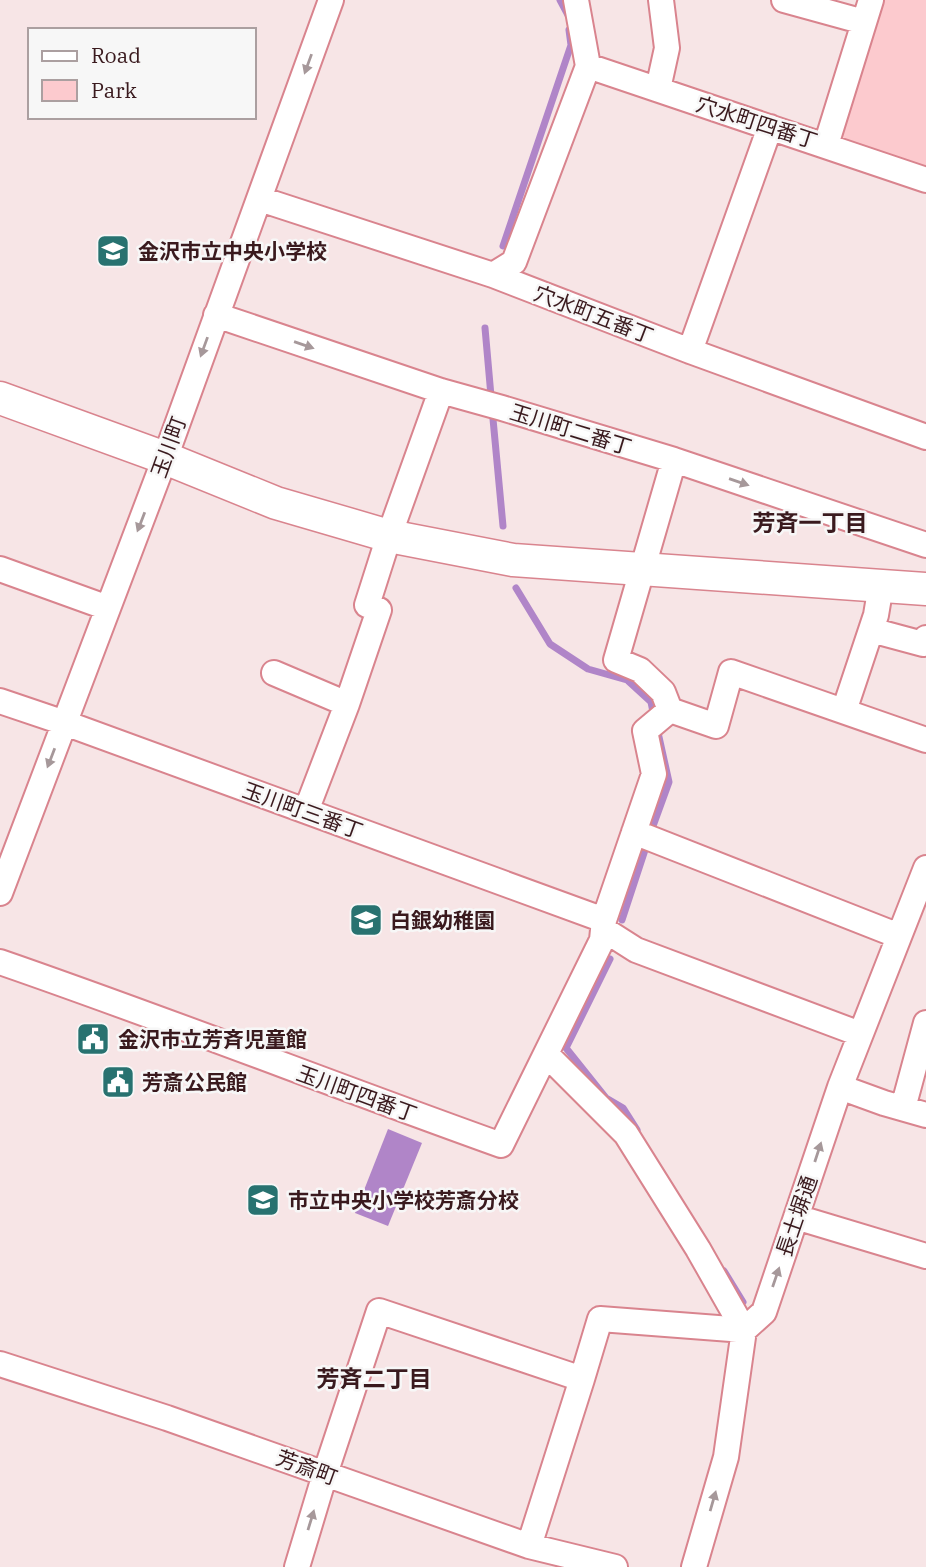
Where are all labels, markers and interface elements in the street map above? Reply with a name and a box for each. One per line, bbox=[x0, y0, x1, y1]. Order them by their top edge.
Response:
legend bbox=[28, 28, 256, 119]
text: Road bbox=[91, 41, 141, 69]
one-way arrow bbox=[302, 54, 313, 75]
text: Park bbox=[91, 76, 138, 104]
street label: 穴水町四番丁 bbox=[693, 89, 821, 155]
school or university icon: 金沢市立中央小学校 bbox=[94, 232, 132, 270]
place label: 金沢市立中央小学校 bbox=[138, 237, 327, 265]
street label: 穴水町五番丁 bbox=[530, 278, 658, 350]
one-way arrow bbox=[199, 336, 210, 357]
one-way arrow bbox=[293, 340, 314, 351]
street label: 玉川町二番丁 bbox=[507, 397, 635, 461]
street label: 玉川町 bbox=[144, 413, 192, 481]
one-way arrow bbox=[728, 477, 749, 488]
district label: 芳斉一丁目 bbox=[753, 507, 868, 537]
one-way arrow bbox=[135, 512, 146, 533]
one-way arrow bbox=[46, 747, 57, 768]
street label: 玉川町三番丁 bbox=[239, 775, 367, 845]
school or university icon: 白銀幼稚園 bbox=[347, 901, 385, 939]
place label: 白銀幼稚園 bbox=[390, 906, 495, 934]
public building icon: 金沢市立芳斉児童館 bbox=[74, 1020, 112, 1058]
place label: 金沢市立芳斉児童館 bbox=[118, 1025, 307, 1053]
street label: 玉川町四番丁 bbox=[293, 1058, 421, 1128]
public building icon: 芳斎公民館 bbox=[99, 1063, 137, 1101]
place label: 芳斎公民館 bbox=[142, 1068, 247, 1096]
one-way arrow bbox=[813, 1142, 824, 1163]
street label: 長土塀通 bbox=[769, 1172, 823, 1260]
school or university icon: 市立中央小学校芳斎分校 bbox=[244, 1181, 282, 1219]
place label: 市立中央小学校芳斎分校 bbox=[288, 1186, 519, 1214]
one-way arrow bbox=[771, 1267, 782, 1288]
district label: 芳斉二丁目 bbox=[317, 1363, 432, 1393]
street label: 芳斎町 bbox=[273, 1443, 341, 1491]
one-way arrow bbox=[709, 1491, 719, 1512]
one-way arrow bbox=[306, 1510, 316, 1531]

